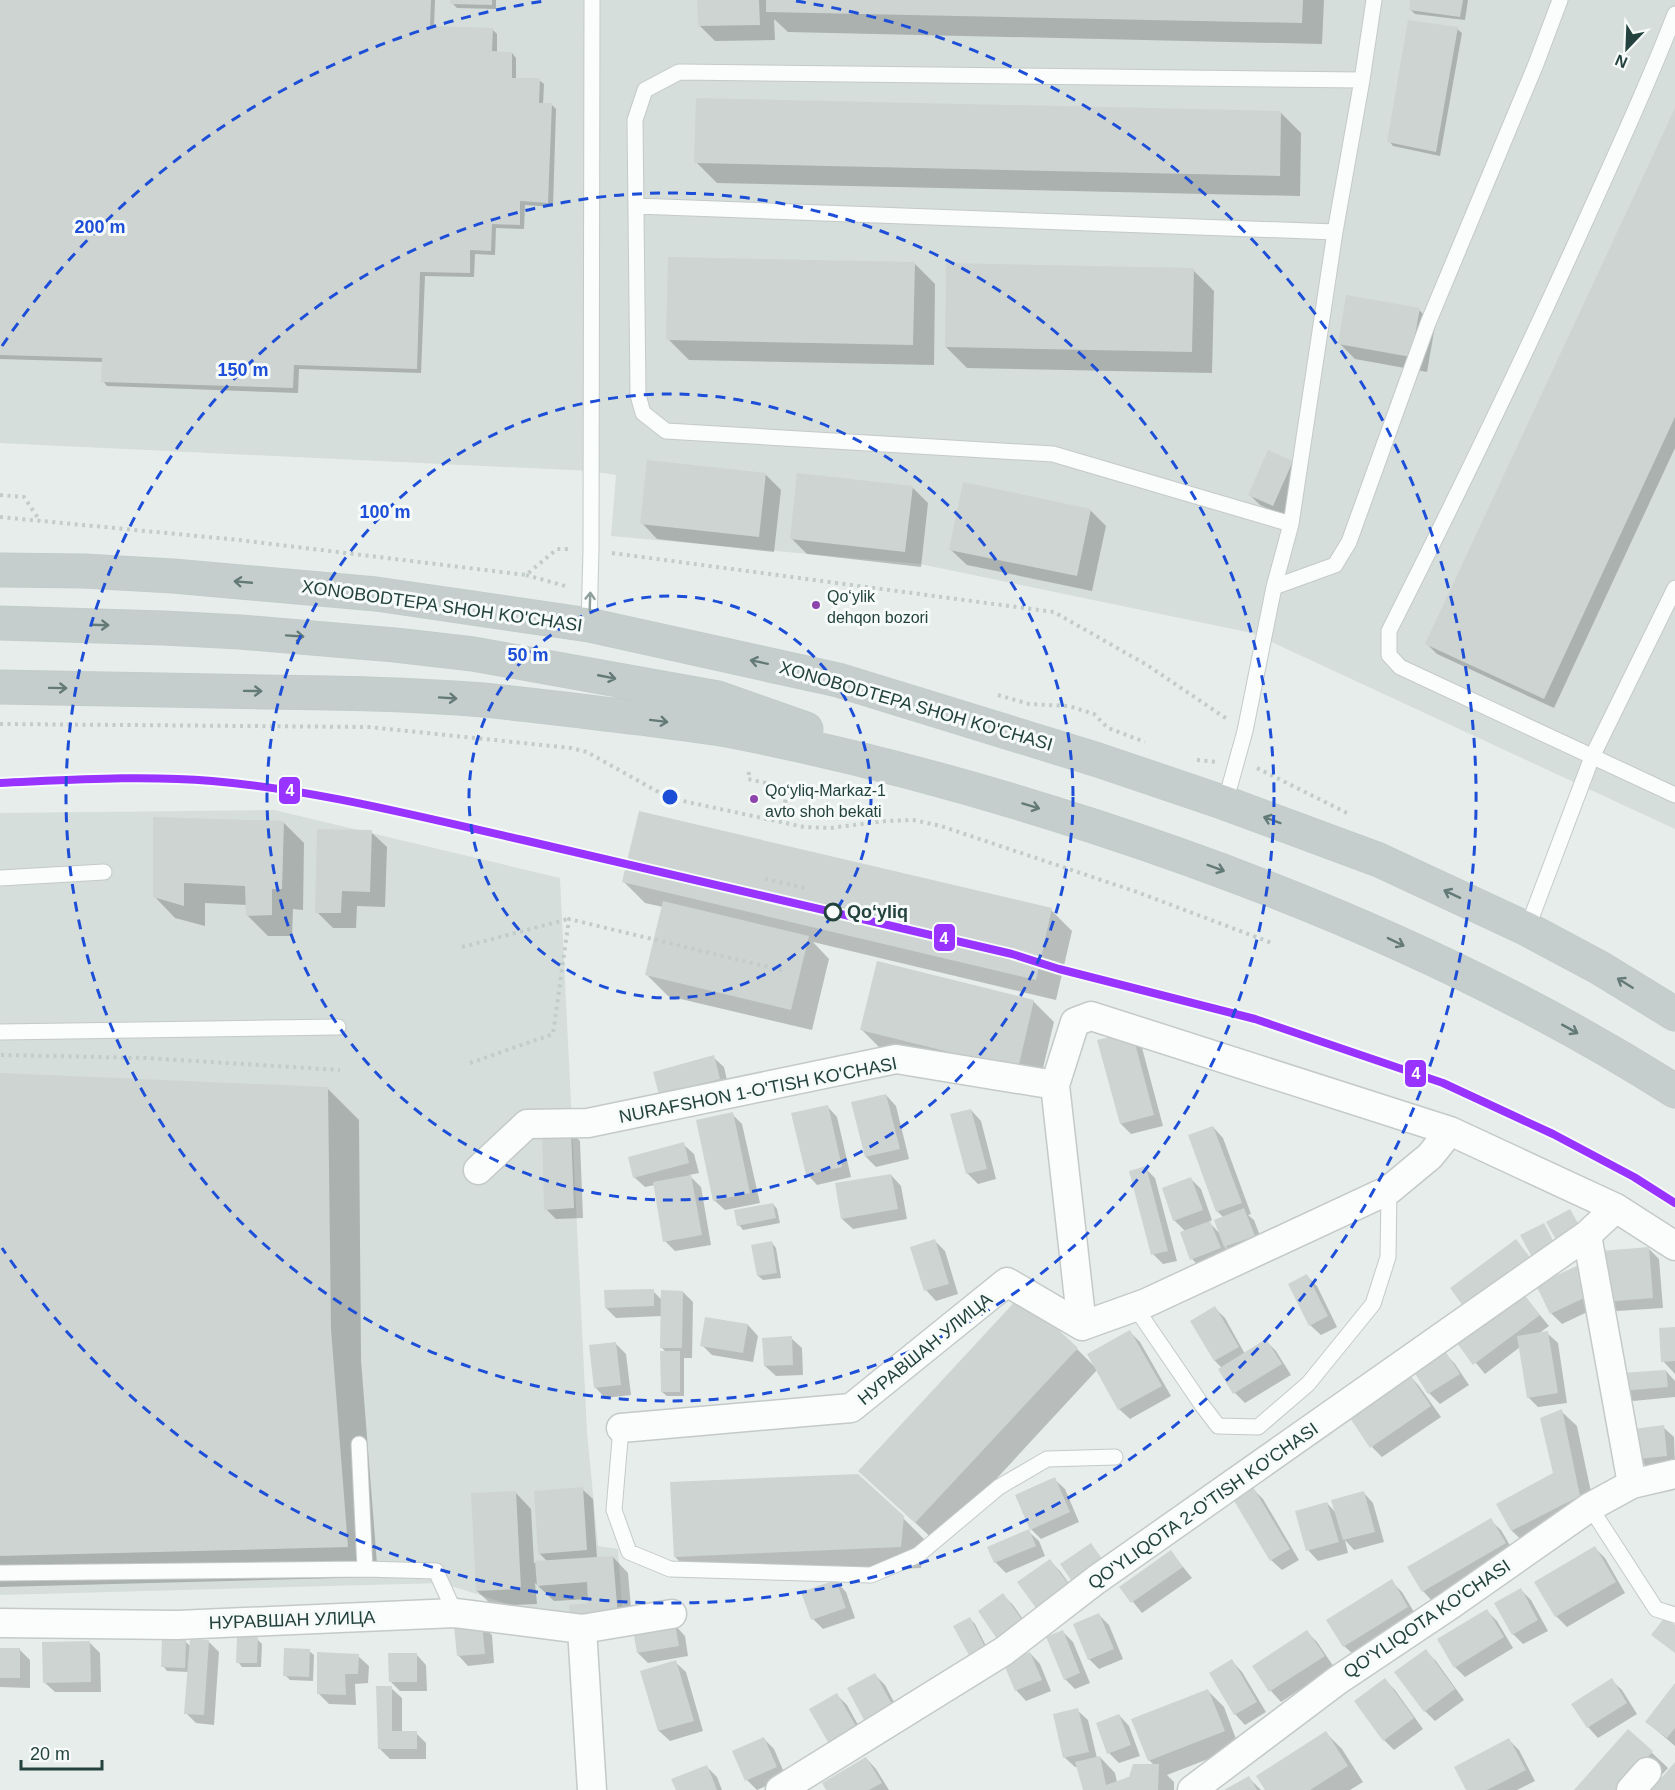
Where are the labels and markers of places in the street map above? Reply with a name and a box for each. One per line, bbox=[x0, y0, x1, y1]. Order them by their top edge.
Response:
place label: Qo‘ylik dehqon bozori bbox=[827, 588, 928, 626]
marker: Qo‘ylik dehqon bozori bbox=[810, 599, 822, 611]
place label: Qoʻyliq-Markaz-1 avto shoh bekati bbox=[765, 782, 886, 820]
centre of rings bbox=[660, 787, 680, 807]
marker: Qoʻyliq-Markaz-1 avto shoh bekati bbox=[748, 793, 760, 805]
place label: Qo‘yliq bbox=[847, 902, 908, 922]
marker: Qo‘yliq bbox=[824, 903, 842, 921]

